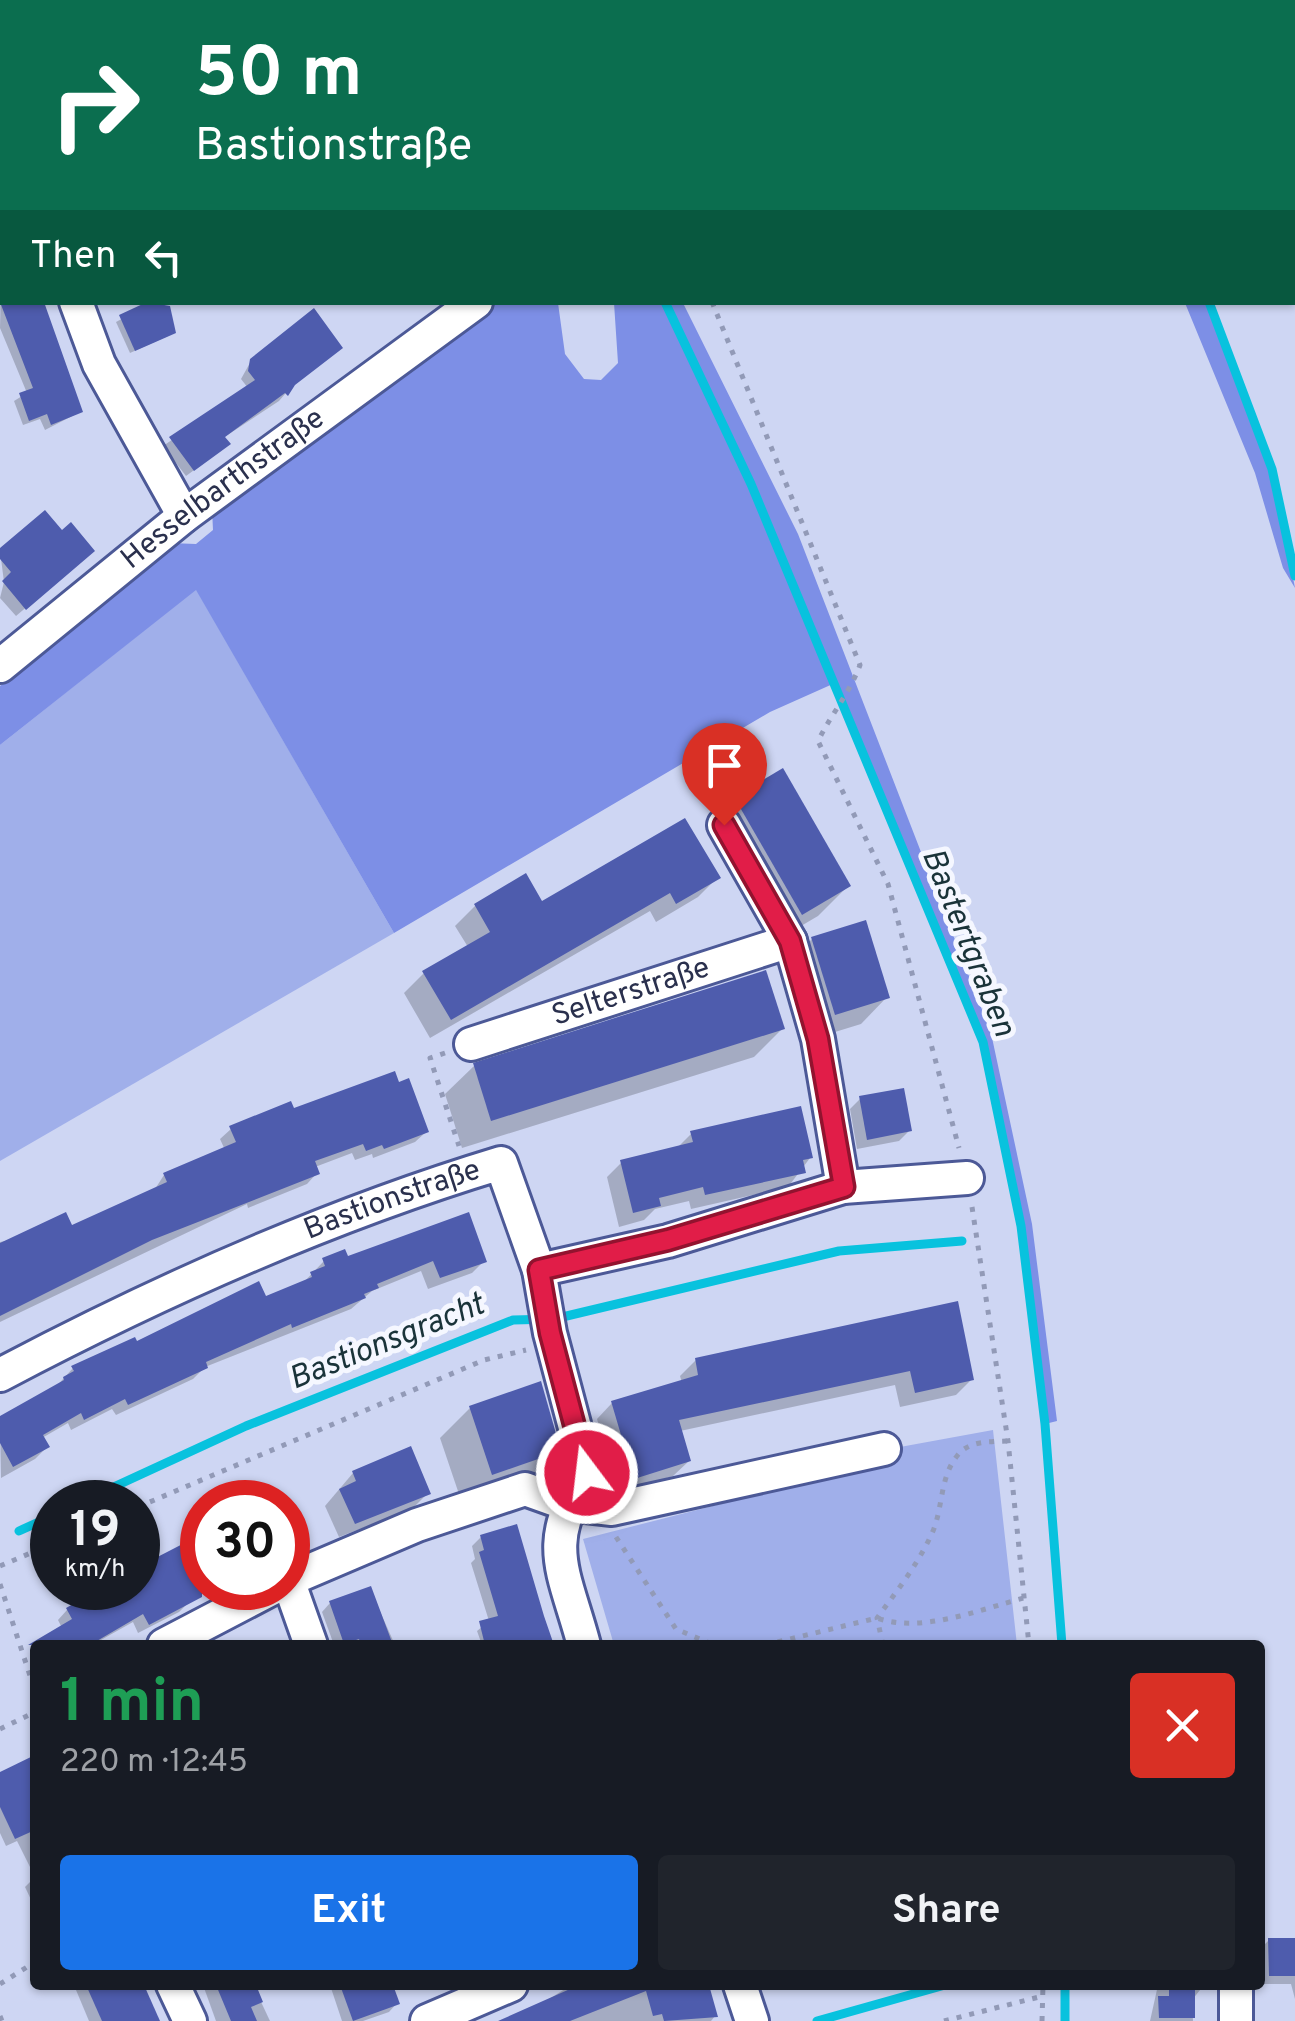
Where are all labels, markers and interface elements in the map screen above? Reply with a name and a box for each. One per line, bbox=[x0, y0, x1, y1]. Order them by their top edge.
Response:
text: 50 m bbox=[195, 32, 362, 121]
icon: right bbox=[30, 40, 160, 170]
text: Bastionstraße bbox=[195, 119, 472, 176]
icon: left bbox=[136, 230, 191, 285]
text: Then bbox=[30, 233, 116, 282]
street label: Hesselbarthstraße bbox=[114, 400, 332, 578]
pin bbox=[682, 723, 767, 826]
icon: arrive bbox=[697, 738, 752, 793]
water label: Bastertgraben bbox=[911, 843, 1023, 1044]
street label: Selterstraße bbox=[547, 950, 715, 1035]
street label: Bastionstraße bbox=[299, 1152, 485, 1249]
water label: Bastionsgracht bbox=[284, 1285, 492, 1400]
position arrow bbox=[535, 1421, 639, 1525]
speed limit sign: 30 bbox=[180, 1480, 310, 1610]
text: 19 bbox=[70, 1501, 120, 1564]
text: km/h bbox=[65, 1554, 125, 1586]
text: 1 min bbox=[60, 1667, 204, 1743]
button: close bbox=[1130, 1673, 1235, 1778]
text: 220 m · 12:45 bbox=[60, 1743, 248, 1783]
button: Exit bbox=[60, 1855, 638, 1970]
button: Share bbox=[658, 1855, 1235, 1970]

